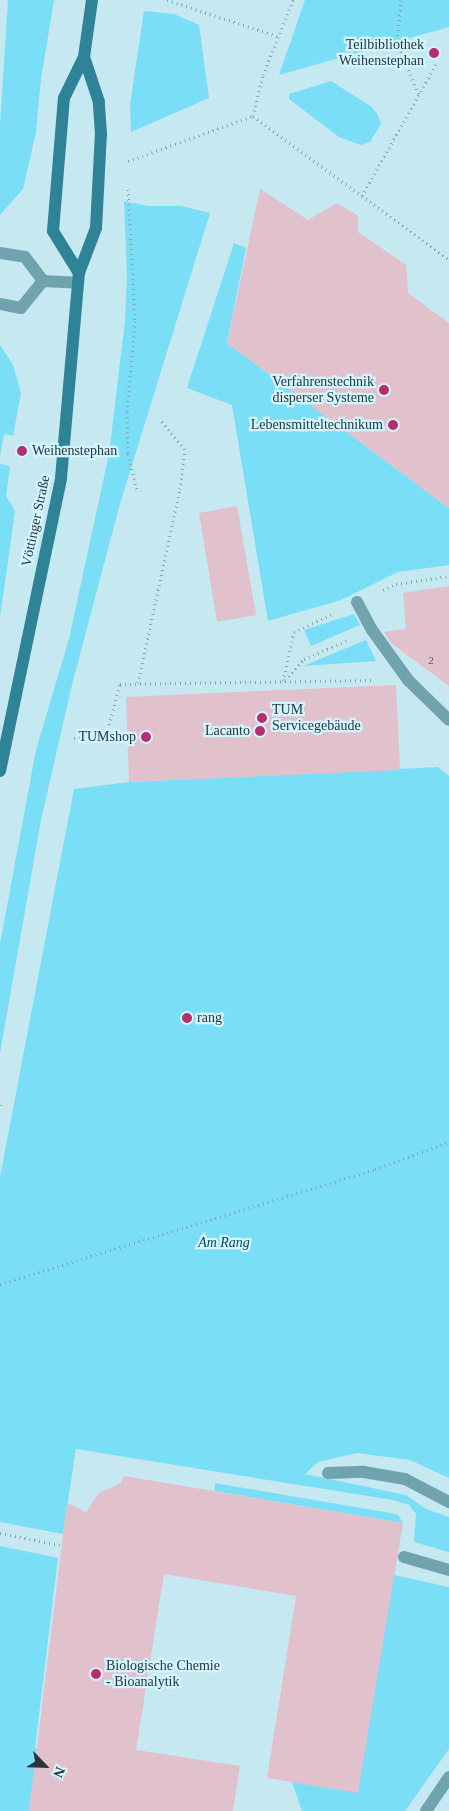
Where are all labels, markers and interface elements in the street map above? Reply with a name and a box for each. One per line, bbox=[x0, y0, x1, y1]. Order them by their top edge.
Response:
place label: Teilbibliothek Weihenstephan bbox=[339, 37, 424, 70]
marker: Teilbibliothek Weihenstephan bbox=[428, 47, 440, 59]
place label: Verfahrenstechnik disperser Systeme bbox=[272, 374, 374, 407]
marker: Verfahrenstechnik disperser Systeme bbox=[378, 384, 390, 396]
place label: Lebensmitteltechnikum bbox=[251, 417, 383, 433]
marker: Lebensmitteltechnikum bbox=[387, 419, 399, 431]
place label: Weihenstephan bbox=[32, 443, 117, 459]
marker: Weihenstephan bbox=[16, 445, 28, 457]
street label: Vöttinger Straße bbox=[18, 474, 54, 568]
house number: 2 bbox=[428, 653, 434, 667]
place label: TUM Servicegebäude bbox=[272, 702, 361, 734]
marker: TUM Servicegebäude bbox=[256, 712, 268, 724]
place label: Lacanto bbox=[205, 723, 250, 739]
marker: Lacanto bbox=[254, 725, 266, 737]
place label: TUMshop bbox=[78, 729, 136, 745]
marker: TUMshop bbox=[140, 731, 152, 743]
place label: rang bbox=[197, 1010, 222, 1026]
marker: rang bbox=[181, 1012, 193, 1024]
park label: Am Rang bbox=[198, 1235, 250, 1251]
place label: Biologische Chemie - Bioanalytik bbox=[106, 1658, 220, 1690]
marker: Biologische Chemie - Bioanalytik bbox=[90, 1668, 102, 1680]
north arrow bbox=[20, 1741, 70, 1791]
text: N bbox=[50, 1765, 68, 1780]

